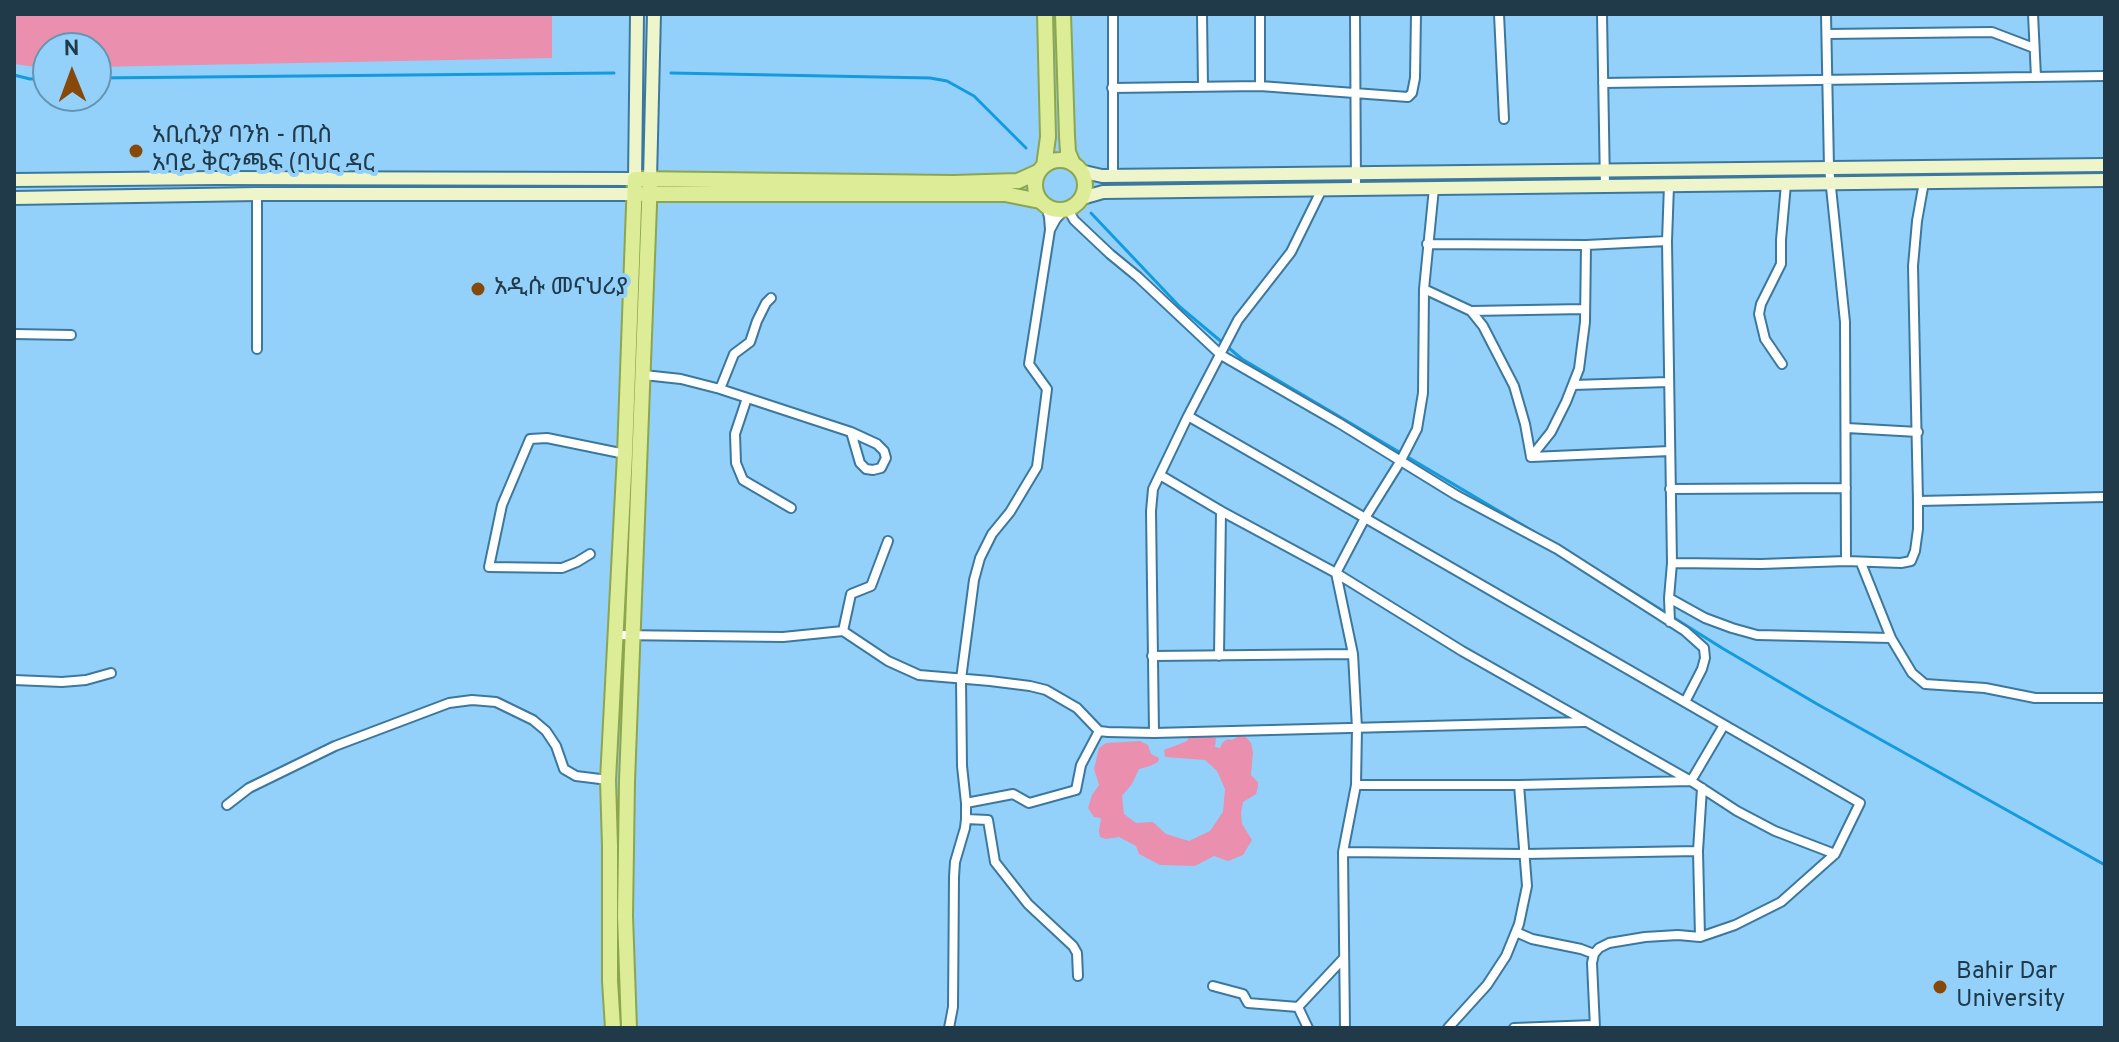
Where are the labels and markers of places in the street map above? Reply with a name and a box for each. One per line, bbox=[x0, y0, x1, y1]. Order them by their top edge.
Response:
place label: አቢሲንያ ባንክ - ጢስ አባይ ቅርንጫፍ (ባህር ዳር bbox=[152, 123, 375, 179]
marker: አቢሲንያ ባንክ - ጢስ አባይ ቅርንጫፍ (ባህር ዳር bbox=[127, 142, 145, 160]
place label: አዲሱ መናህሪያ bbox=[494, 275, 628, 303]
marker: አዲሱ መናህሪያ bbox=[469, 280, 487, 298]
place label: Bahir Dar University bbox=[1956, 959, 2065, 1015]
marker: Bahir Dar University bbox=[1931, 978, 1949, 996]

